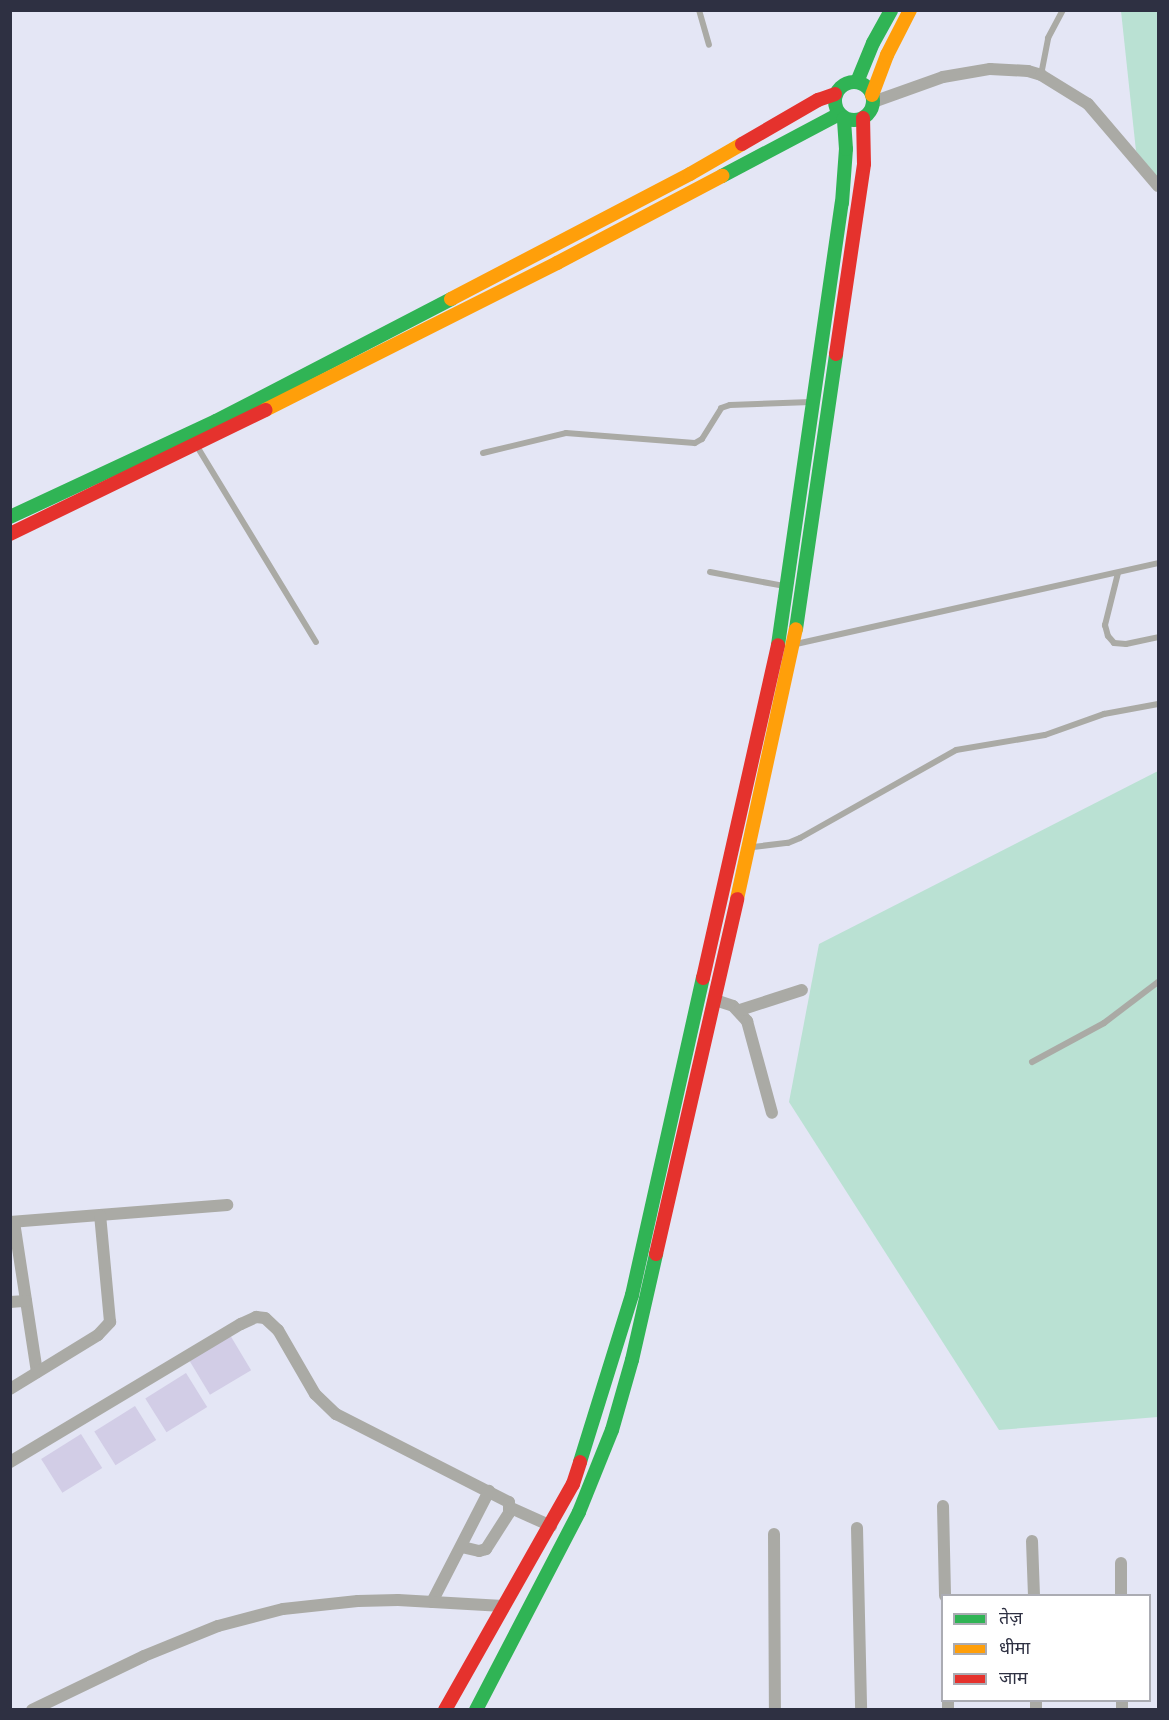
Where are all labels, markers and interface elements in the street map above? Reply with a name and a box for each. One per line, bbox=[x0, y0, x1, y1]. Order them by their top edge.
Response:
legend bbox=[941, 1594, 1151, 1702]
text: तेज़ bbox=[999, 1607, 1023, 1628]
text: धीमा bbox=[999, 1637, 1030, 1658]
text: जाम bbox=[999, 1667, 1028, 1688]

